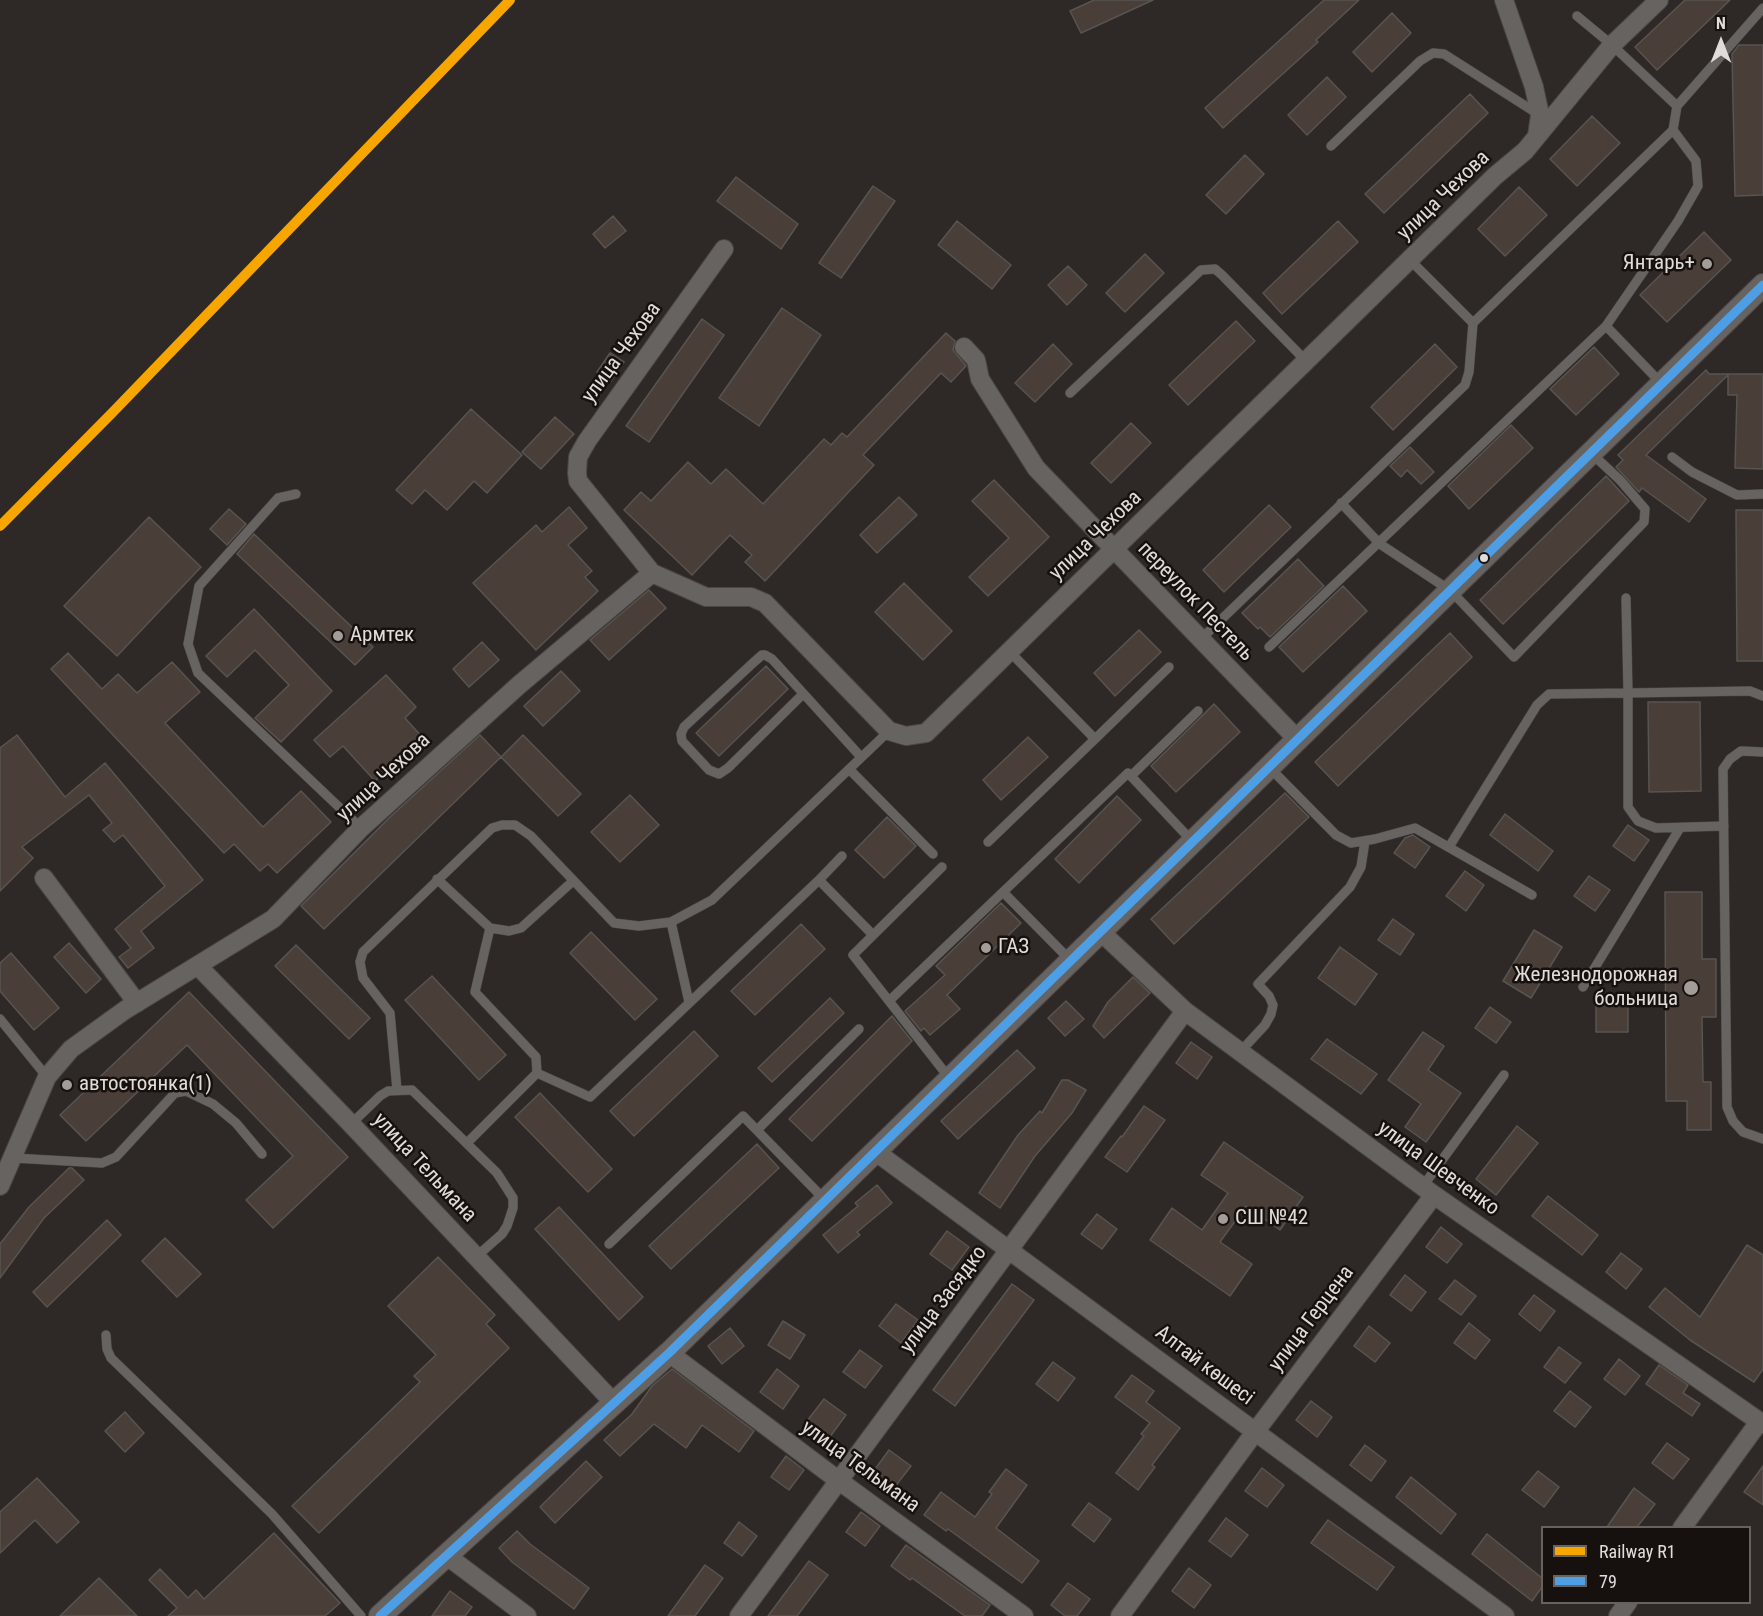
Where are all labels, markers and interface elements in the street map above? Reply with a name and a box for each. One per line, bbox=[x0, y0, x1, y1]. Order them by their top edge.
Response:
north arrow bbox=[1691, 12, 1751, 72]
text: N bbox=[1716, 14, 1726, 33]
street label: улица Чехова bbox=[1393, 146, 1495, 246]
place label: Янтарь+ bbox=[1623, 251, 1695, 277]
marker: Янтарь+ bbox=[1700, 257, 1714, 271]
street label: улица Чехова bbox=[577, 298, 667, 408]
street label: улица Чехова bbox=[1045, 486, 1147, 586]
street label: переулок Пестель bbox=[1132, 537, 1258, 667]
unlabelled marker bbox=[1478, 552, 1490, 564]
place label: Армтек bbox=[350, 623, 414, 649]
marker: Армтек bbox=[331, 629, 345, 643]
street label: улица Чехова bbox=[332, 728, 436, 828]
place label: ГАЗ bbox=[998, 935, 1029, 961]
marker: ГАЗ bbox=[979, 941, 993, 955]
place label: Железнодорожная больница bbox=[1514, 963, 1678, 1013]
marker: Железнодорожная больница bbox=[1682, 979, 1700, 997]
place label: автостоянка(1) bbox=[79, 1072, 212, 1098]
marker: автостоянка(1) bbox=[60, 1078, 74, 1092]
street label: улица Тельмана bbox=[367, 1108, 481, 1228]
street label: улица Шевченко bbox=[1372, 1116, 1504, 1222]
place label: СШ №42 bbox=[1235, 1206, 1308, 1232]
marker: СШ №42 bbox=[1216, 1212, 1230, 1226]
street label: улица Засядко bbox=[895, 1241, 993, 1359]
street label: улица Герцена bbox=[1264, 1261, 1360, 1377]
street label: Алтай көшесі bbox=[1150, 1321, 1258, 1411]
street label: улица Тельмана bbox=[796, 1416, 924, 1518]
legend bbox=[1541, 1526, 1751, 1604]
text: Railway R1 bbox=[1599, 1541, 1676, 1562]
text: 79 bbox=[1599, 1571, 1617, 1592]

